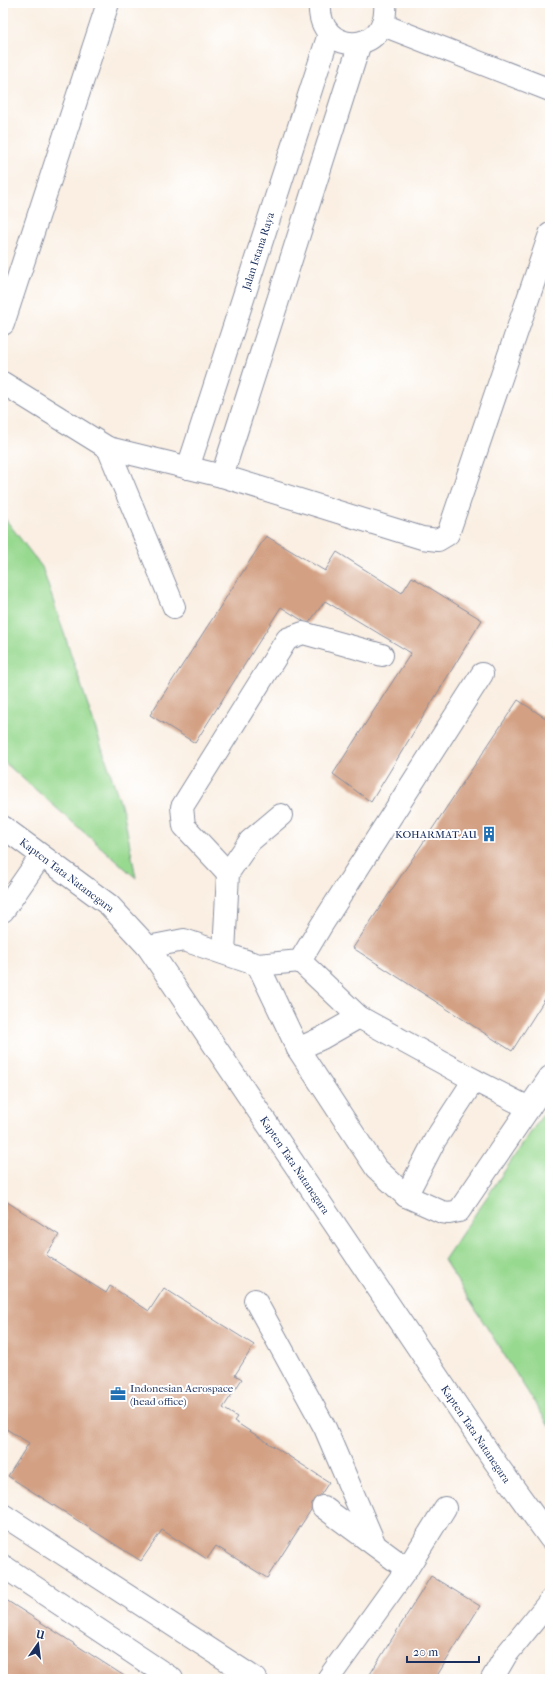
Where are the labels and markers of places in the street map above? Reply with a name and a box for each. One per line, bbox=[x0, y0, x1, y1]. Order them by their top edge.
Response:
building icon: KOHARMAT AU bbox=[480, 825, 498, 843]
place label: KOHARMAT AU bbox=[395, 828, 477, 841]
place label: Indonesian Aerospace (head office) bbox=[130, 1382, 234, 1408]
office icon: Indonesian Aerospace (head office) bbox=[109, 1385, 127, 1403]

